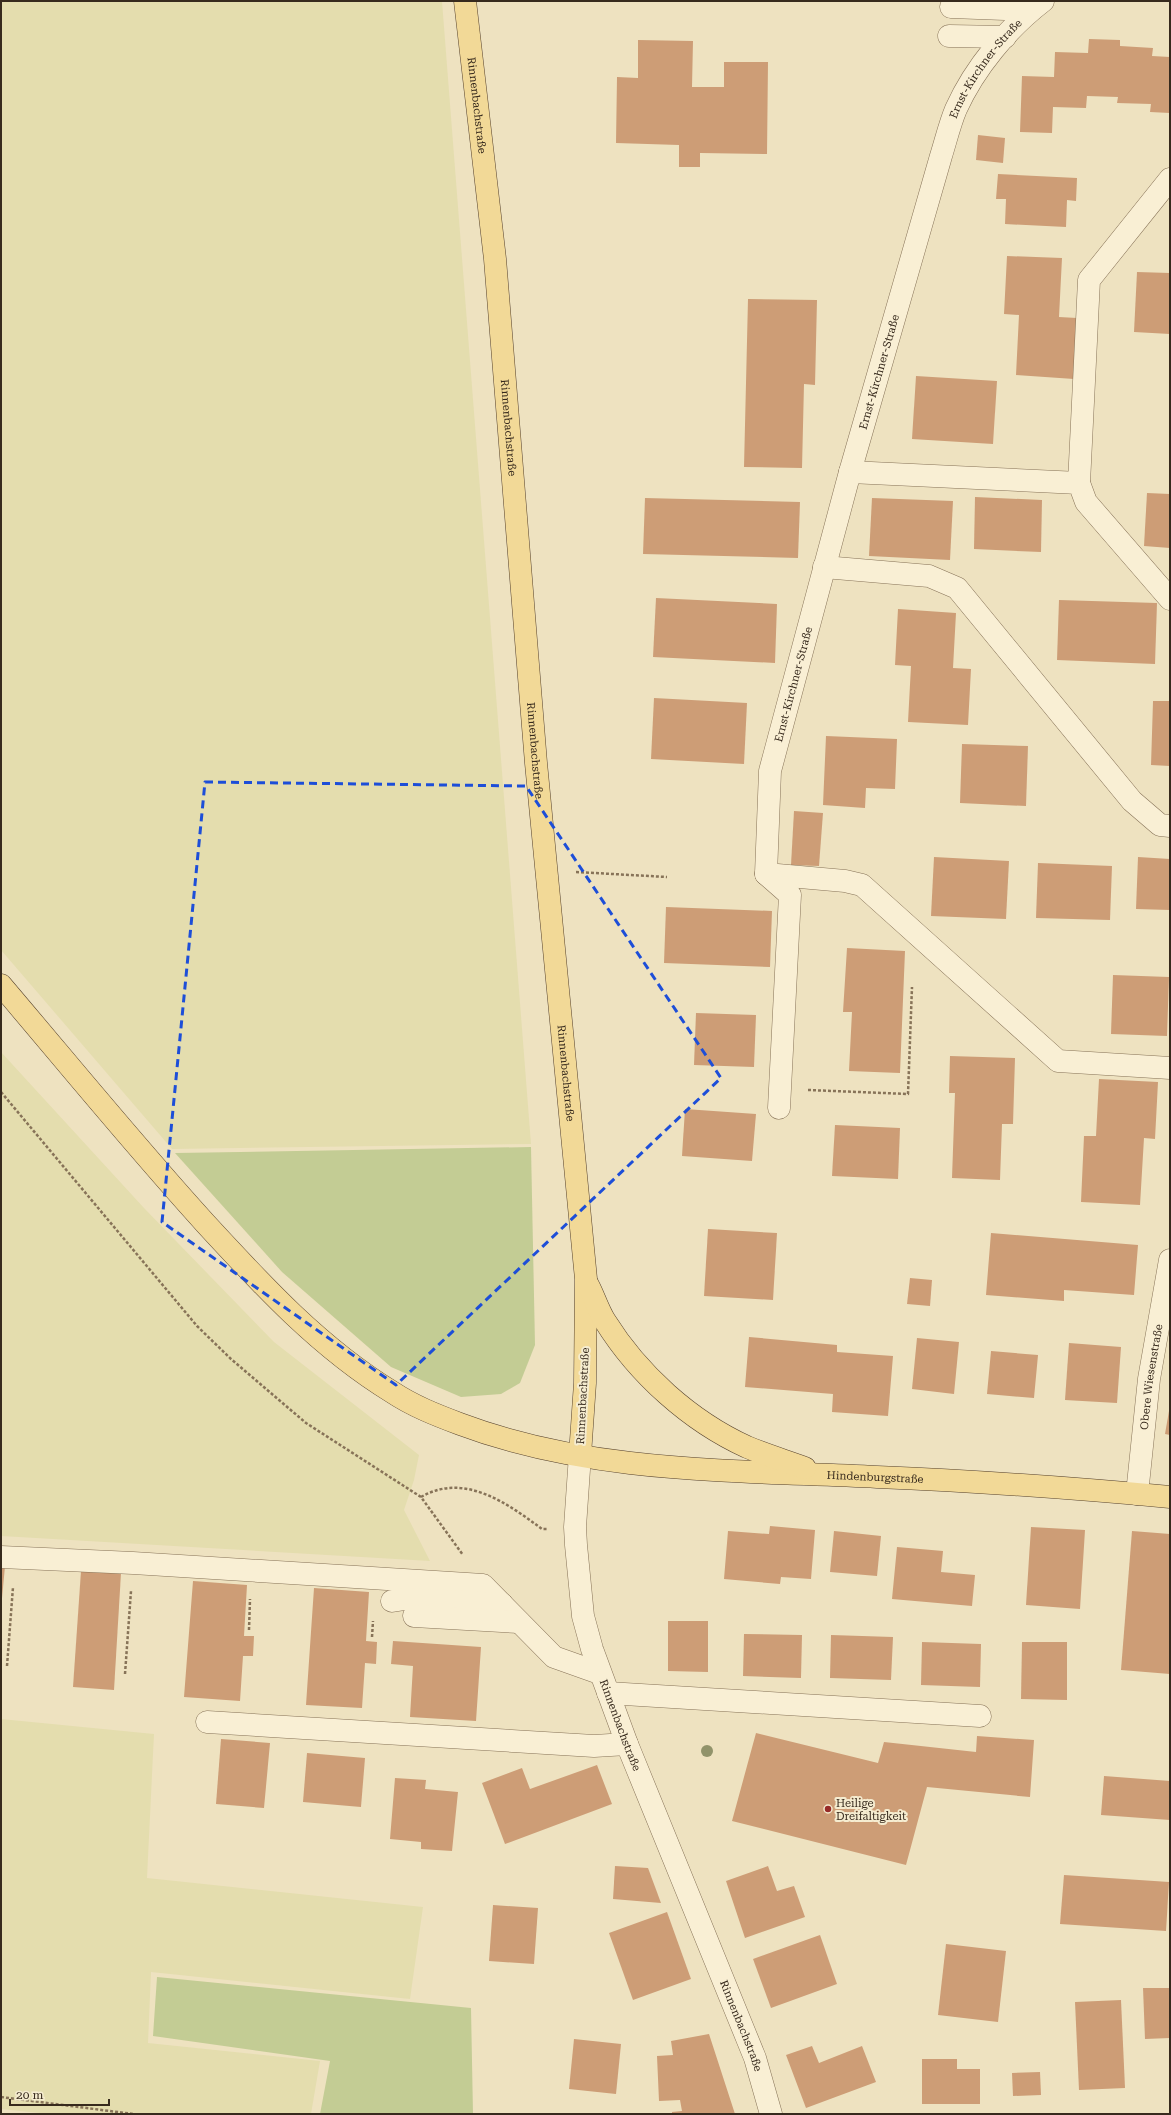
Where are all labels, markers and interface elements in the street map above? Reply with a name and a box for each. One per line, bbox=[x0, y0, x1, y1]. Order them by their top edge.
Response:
street label: Ernst-Kirchner-Straße bbox=[946, 16, 1024, 120]
street label: Rinnenbachstraße bbox=[465, 56, 489, 154]
street label: Ernst-Kirchner-Straße bbox=[856, 313, 902, 431]
street label: Rinnenbachstraße bbox=[498, 379, 519, 477]
street label: Ernst-Kirchner-Straße bbox=[772, 625, 815, 743]
street label: Rinnenbachstraße bbox=[525, 702, 546, 800]
street label: Rinnenbachstraße bbox=[555, 1024, 577, 1122]
street label: Obere Wiesenstraße bbox=[1137, 1323, 1165, 1430]
street label: Rinnenbachstraße bbox=[574, 1347, 592, 1445]
street label: Hindenburgstraße bbox=[826, 1468, 924, 1486]
street label: Rinnenbachstraße bbox=[597, 1677, 644, 1773]
place label: Heilige Dreifaltigkeit bbox=[836, 1797, 906, 1823]
marker: Heilige Dreifaltigkeit bbox=[823, 1804, 833, 1814]
street label: Rinnenbachstraße bbox=[717, 1978, 765, 2073]
scale bar bbox=[10, 2081, 109, 2107]
text: 20 m bbox=[16, 2088, 43, 2102]

